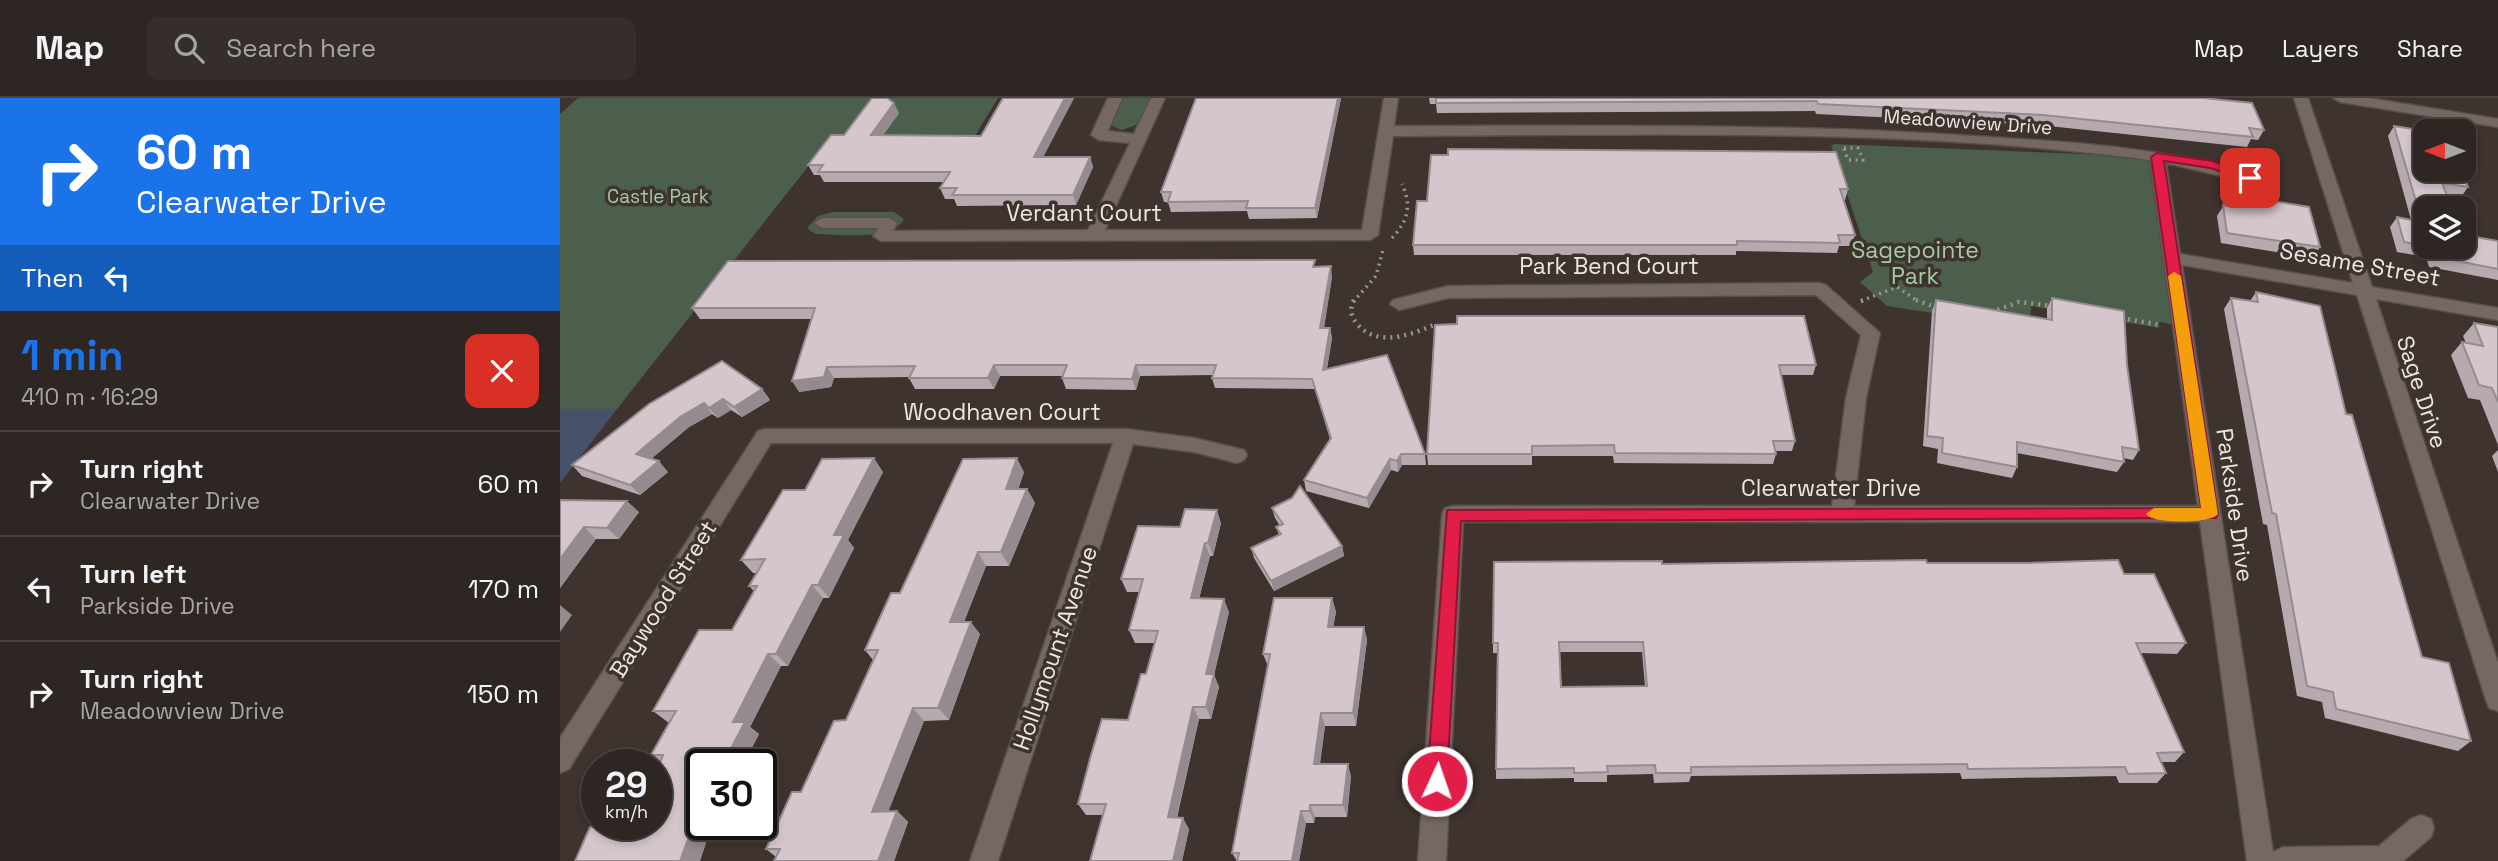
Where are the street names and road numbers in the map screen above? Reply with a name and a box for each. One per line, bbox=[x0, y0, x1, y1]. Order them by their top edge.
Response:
street label: Meadowview Drive bbox=[1883, 104, 2053, 140]
street label: Verdant Court bbox=[1006, 198, 1162, 228]
street label: Sesame Street bbox=[2277, 235, 2443, 293]
street label: Park Bend Court bbox=[1519, 251, 1699, 281]
street label: Sage Drive bbox=[2390, 332, 2454, 452]
street label: Woodhaven Court bbox=[903, 397, 1101, 427]
street label: Parkside Drive bbox=[2209, 426, 2261, 584]
street label: Clearwater Drive bbox=[1741, 473, 1921, 503]
street label: Baywood Street bbox=[603, 515, 723, 683]
street label: Hollymount Avenue bbox=[1006, 542, 1104, 754]

